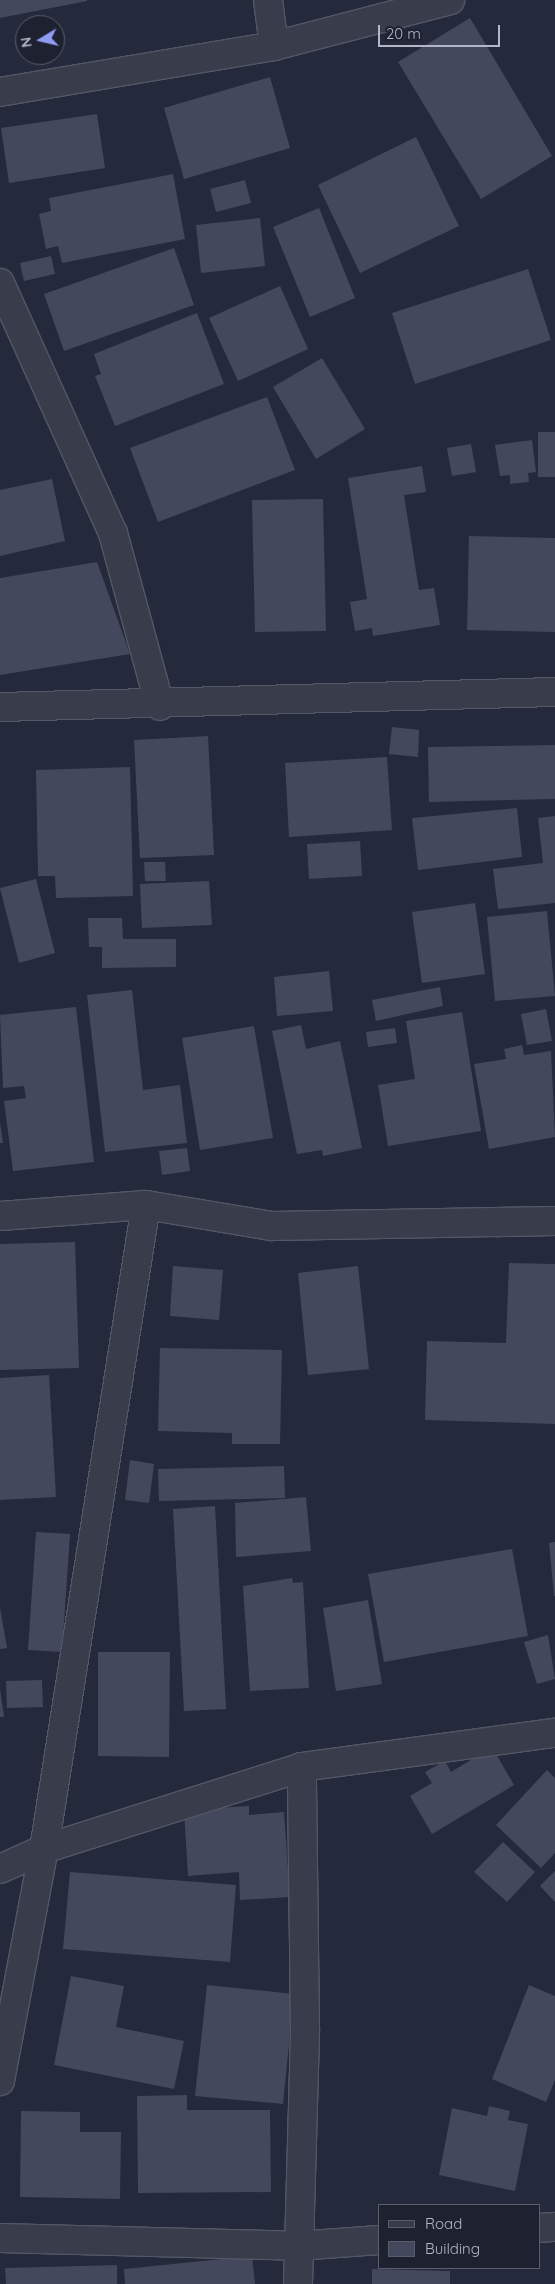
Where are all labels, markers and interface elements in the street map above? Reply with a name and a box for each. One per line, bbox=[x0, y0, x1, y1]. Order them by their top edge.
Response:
north arrow bbox=[15, 15, 65, 65]
scale bar bbox=[380, 15, 502, 47]
text: 20 m bbox=[386, 24, 421, 43]
text: N bbox=[16, 36, 36, 49]
legend bbox=[378, 2204, 540, 2269]
text: Road bbox=[425, 2214, 462, 2233]
text: Building bbox=[425, 2239, 480, 2258]

